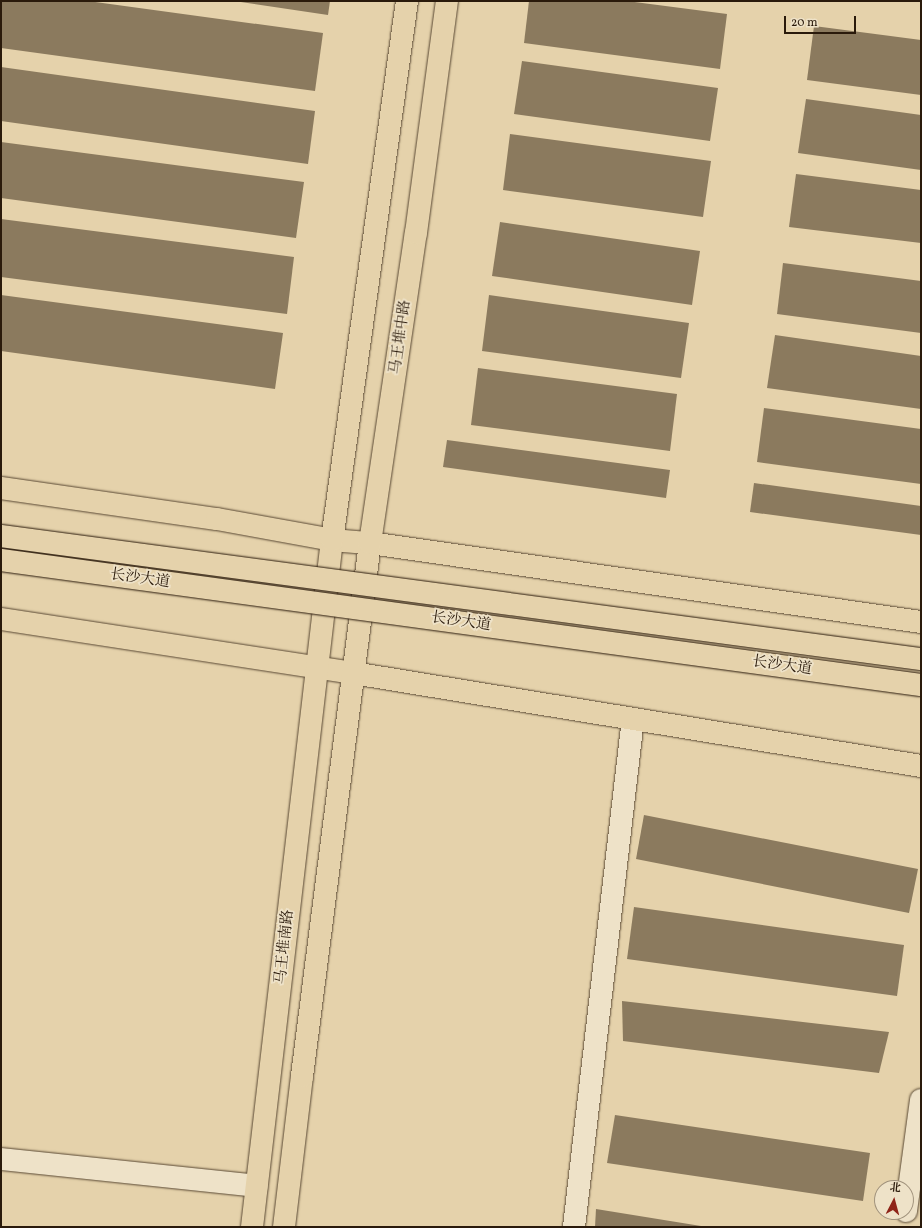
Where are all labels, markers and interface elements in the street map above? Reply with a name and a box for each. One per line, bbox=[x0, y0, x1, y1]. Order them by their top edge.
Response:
scale bar bbox=[786, 8, 858, 34]
text: 20 m bbox=[791, 15, 818, 31]
street label: 马王堆中路 bbox=[387, 299, 415, 375]
street label: 长沙大道 bbox=[109, 566, 171, 592]
street label: 长沙大道 bbox=[430, 609, 492, 635]
street label: 长沙大道 bbox=[751, 653, 813, 679]
street label: 马王堆南路 bbox=[272, 909, 298, 985]
north arrow bbox=[874, 1180, 914, 1220]
text: 北 bbox=[889, 1181, 901, 1197]

